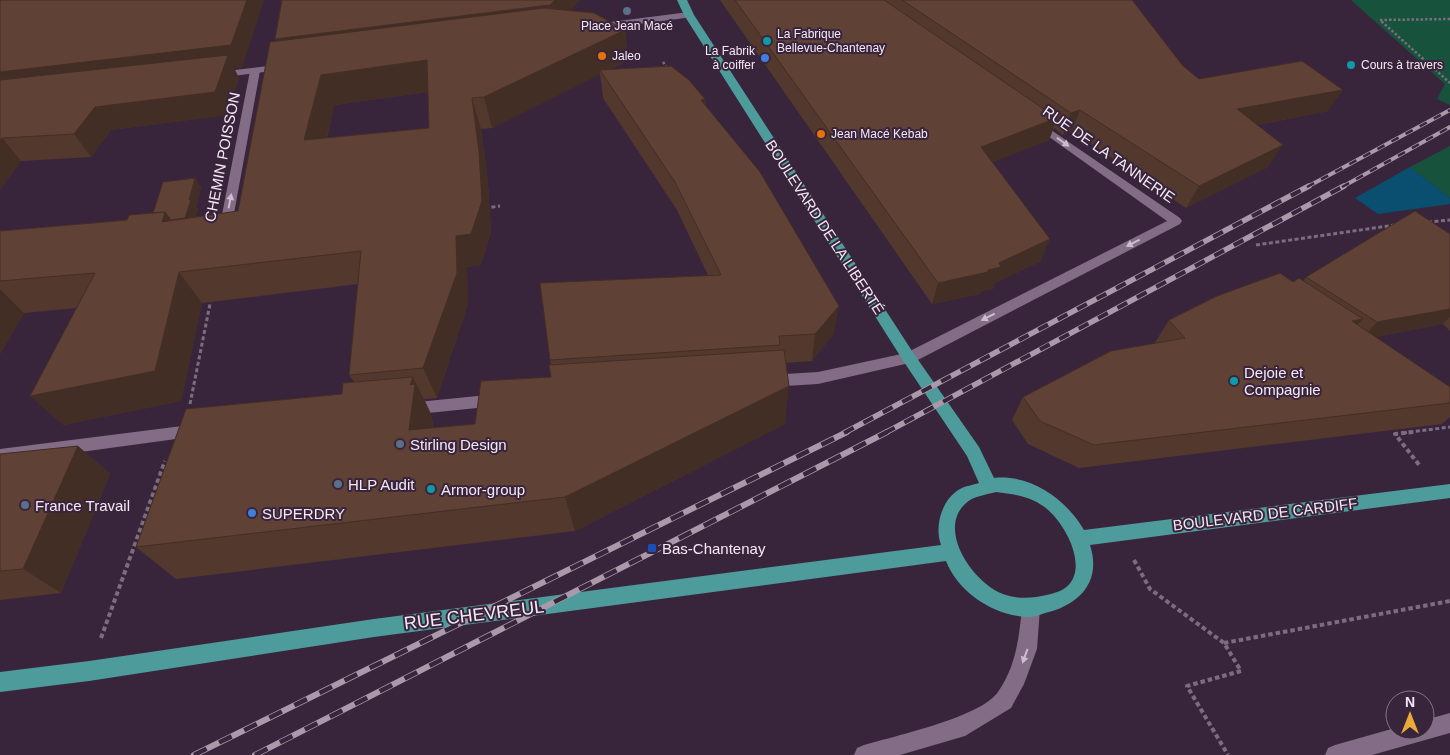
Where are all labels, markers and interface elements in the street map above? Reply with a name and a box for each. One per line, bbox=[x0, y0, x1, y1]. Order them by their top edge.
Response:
marker: Place Jean Macé bbox=[621, 5, 633, 17]
place label: Place Jean Macé bbox=[581, 19, 673, 33]
place label: La Fabrique Bellevue-Chantenay bbox=[777, 27, 885, 55]
marker: La Fabrique Bellevue-Chantenay bbox=[761, 35, 773, 47]
place label: La Fabrik à coiffer bbox=[705, 44, 756, 72]
place label: Jaleo bbox=[612, 49, 641, 63]
marker: Jaleo bbox=[596, 50, 608, 62]
marker: La Fabrik à coiffer bbox=[759, 52, 771, 64]
place label: Cours à travers bbox=[1361, 58, 1443, 72]
marker: Cours à travers bbox=[1345, 59, 1357, 71]
street label: CHEMIN POISSON bbox=[201, 91, 243, 223]
street label: RUE DE LA TANNERIE bbox=[1040, 102, 1178, 206]
place label: Jean Macé Kebab bbox=[831, 127, 928, 141]
marker: Jean Macé Kebab bbox=[815, 128, 827, 140]
street label: BOULEVARD DE LA LIBERTÉ bbox=[762, 137, 888, 317]
one-way arrow bbox=[1057, 137, 1070, 147]
one-way arrow bbox=[227, 193, 235, 209]
one-way arrow bbox=[1125, 239, 1140, 247]
one-way arrow bbox=[981, 313, 995, 321]
place label: Dejoie et Compagnie bbox=[1244, 364, 1321, 398]
marker: Dejoie et Compagnie bbox=[1228, 375, 1240, 387]
place label: Stirling Design bbox=[410, 436, 507, 453]
marker: Stirling Design bbox=[394, 438, 406, 450]
place label: HLP Audit bbox=[348, 476, 415, 493]
marker: HLP Audit bbox=[332, 478, 344, 490]
place label: Armor-group bbox=[441, 481, 525, 498]
marker: Armor-group bbox=[425, 483, 437, 495]
street label: BOULEVARD DE CARDIFF bbox=[1172, 494, 1358, 534]
place label: France Travail bbox=[35, 497, 130, 514]
marker: France Travail bbox=[19, 499, 31, 511]
place label: SUPERDRY bbox=[262, 505, 345, 522]
marker: SUPERDRY bbox=[246, 507, 258, 519]
place label: Bas-Chantenay bbox=[662, 540, 766, 557]
marker: Bas-Chantenay bbox=[646, 542, 658, 554]
street label: RUE CHEVREUL bbox=[403, 596, 545, 634]
one-way arrow bbox=[1021, 649, 1028, 664]
north arrow bbox=[1385, 690, 1435, 740]
text: N bbox=[1405, 694, 1415, 710]

